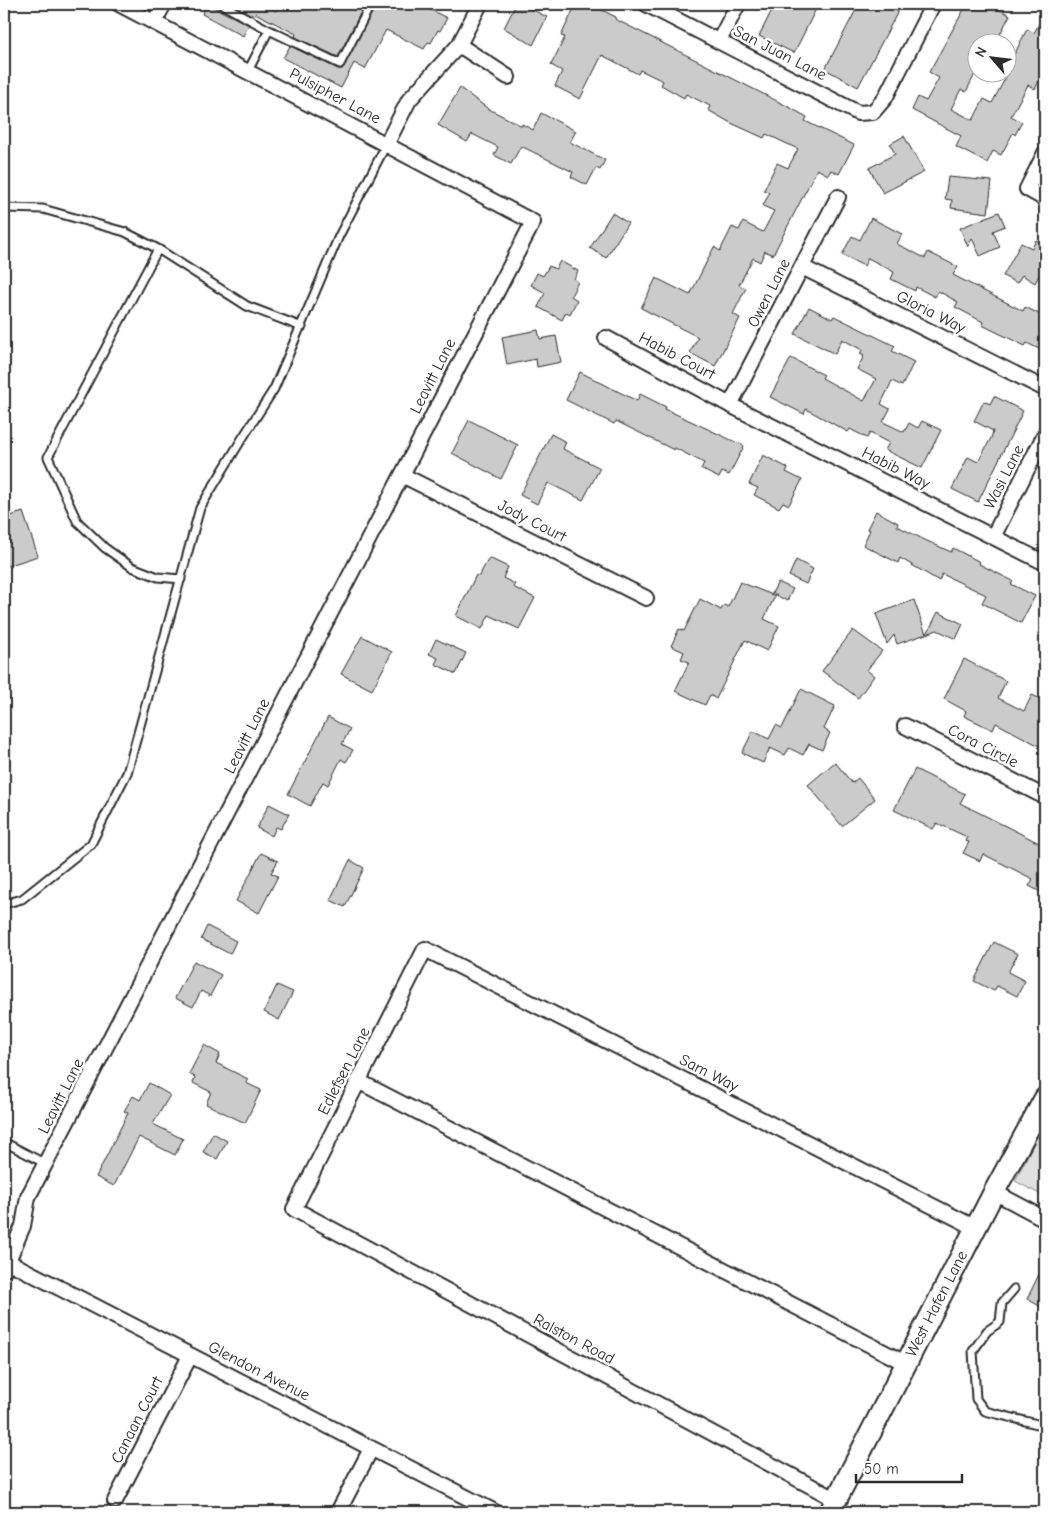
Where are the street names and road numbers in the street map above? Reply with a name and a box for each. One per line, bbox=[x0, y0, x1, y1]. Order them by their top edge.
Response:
street label: San Juan Lane bbox=[730, 22, 830, 84]
street label: Pulsipher Lane bbox=[286, 64, 384, 128]
street label: Owen Lane bbox=[744, 256, 794, 330]
street label: Gloria Way bbox=[893, 287, 969, 337]
street label: Habib Court bbox=[636, 328, 718, 384]
street label: Leavitt Lane bbox=[406, 336, 460, 416]
street label: Wasi Lane bbox=[980, 442, 1028, 512]
street label: Habib Way bbox=[859, 443, 934, 493]
street label: Jody Court bbox=[495, 496, 569, 546]
street label: Leavitt Lane bbox=[220, 696, 274, 776]
street label: Cora Circle bbox=[945, 721, 1021, 771]
street label: Edlefsen Lane bbox=[314, 1024, 374, 1118]
street label: Sam Way bbox=[676, 1050, 742, 1096]
street label: Leavitt Lane bbox=[34, 1056, 88, 1136]
street label: West Hafen Lane bbox=[902, 1248, 971, 1360]
street label: Ralston Road bbox=[530, 1310, 618, 1368]
street label: Glendon Avenue bbox=[205, 1338, 313, 1404]
street label: Canaan Court bbox=[107, 1373, 167, 1466]

